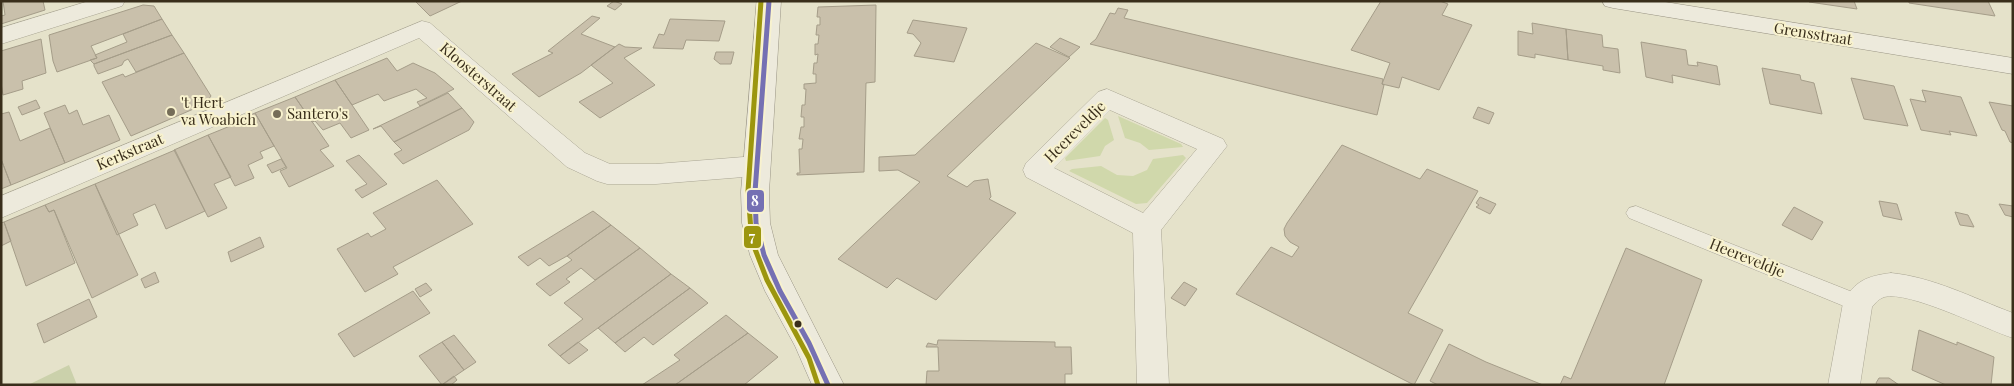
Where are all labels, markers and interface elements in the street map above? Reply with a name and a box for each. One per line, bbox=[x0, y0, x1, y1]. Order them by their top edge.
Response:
street label: Grensstraat bbox=[1773, 17, 1854, 49]
street label: Kloosterstraat bbox=[436, 37, 522, 116]
place label: 't Hert va Woabich bbox=[180, 92, 256, 129]
street label: Heereveldje bbox=[1039, 96, 1109, 166]
place label: Santero's bbox=[287, 103, 348, 123]
marker: 't Hert va Woabich bbox=[165, 106, 177, 118]
marker: Santero's bbox=[271, 108, 283, 120]
street label: Kerkstraat bbox=[93, 128, 167, 174]
line badge: 8 bbox=[746, 189, 765, 213]
text: 8 bbox=[751, 191, 759, 210]
line badge: 7 bbox=[743, 225, 762, 249]
text: 7 bbox=[749, 227, 756, 246]
street label: Heereveldje bbox=[1707, 233, 1788, 281]
unlabelled marker bbox=[793, 319, 803, 329]

